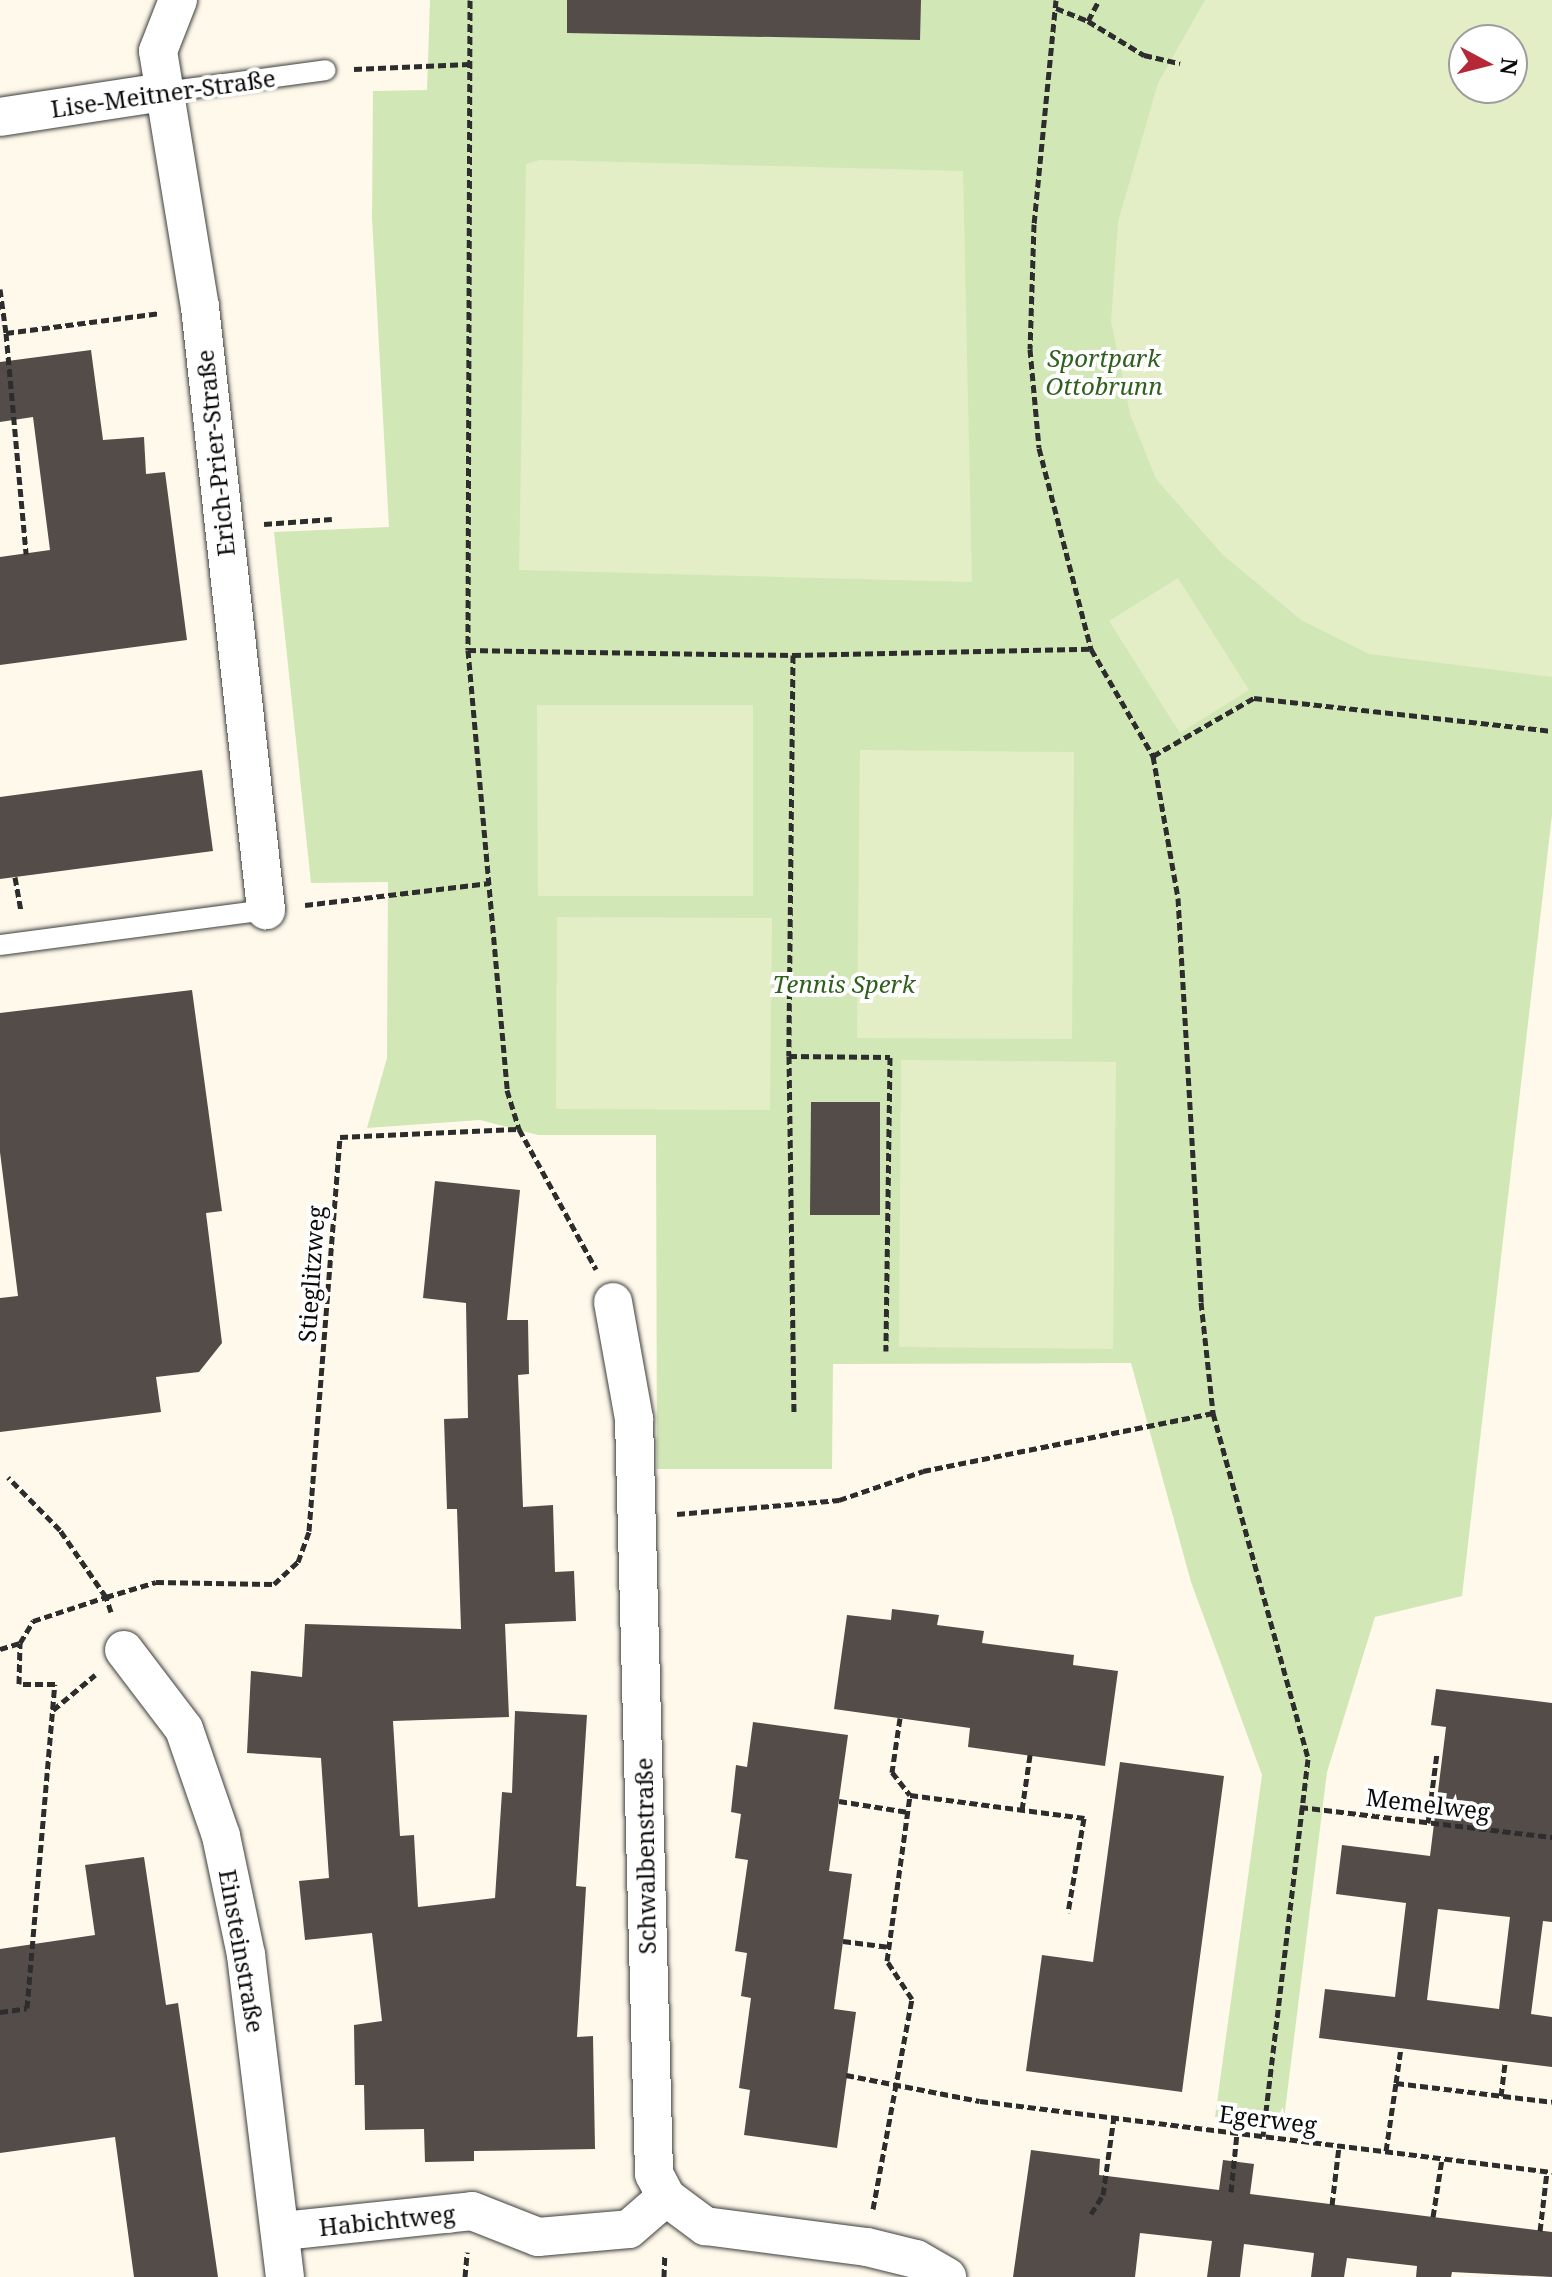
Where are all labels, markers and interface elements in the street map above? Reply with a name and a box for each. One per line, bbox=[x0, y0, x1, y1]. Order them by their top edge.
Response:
north arrow bbox=[1448, 24, 1528, 104]
text: N bbox=[1494, 56, 1526, 77]
street label: Lise-Meitner-Straße bbox=[49, 63, 277, 123]
park label: Sportpark Ottobrunn bbox=[1045, 344, 1163, 400]
street label: Erich-Prier-Straße bbox=[190, 348, 240, 558]
park label: Tennis Sperk bbox=[773, 970, 915, 998]
street label: Stieglitzweg bbox=[292, 1205, 330, 1343]
street label: Schwalbenstraße bbox=[629, 1757, 661, 1955]
street label: Memelweg bbox=[1364, 1782, 1492, 1826]
street label: Einsteinstraße bbox=[213, 1867, 271, 2035]
street label: Egerweg bbox=[1217, 2099, 1319, 2139]
street label: Habichtweg bbox=[317, 2199, 457, 2241]

